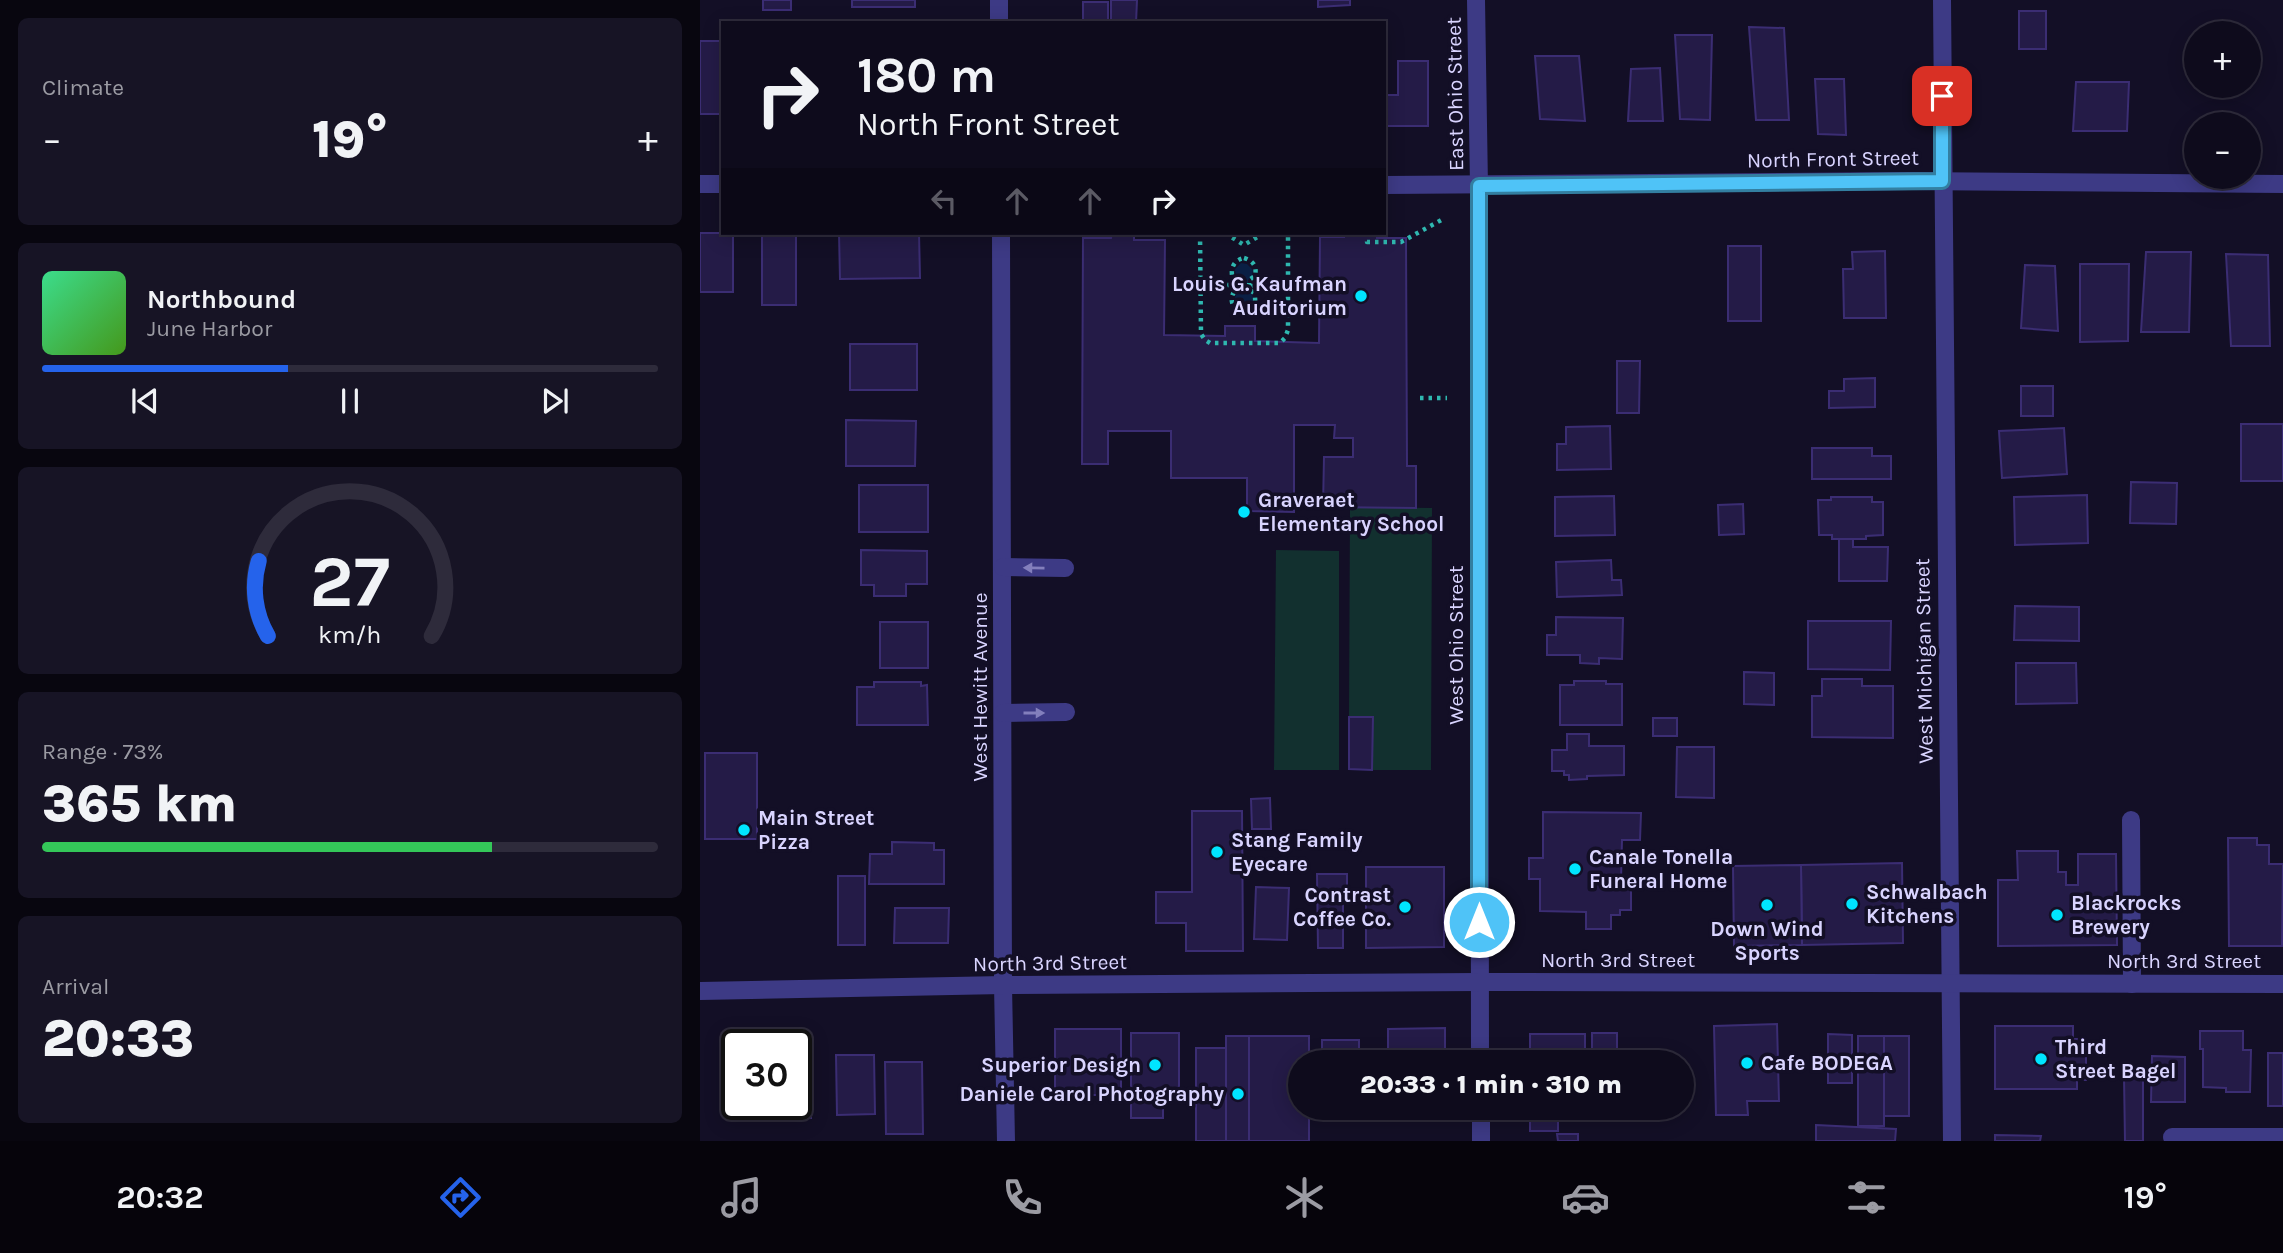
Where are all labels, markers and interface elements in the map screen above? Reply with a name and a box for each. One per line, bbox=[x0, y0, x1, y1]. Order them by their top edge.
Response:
street label: East Ohio Street bbox=[1442, 17, 1468, 171]
map controls bbox=[2184, 21, 2261, 189]
button: + bbox=[2184, 21, 2261, 98]
text: 180 m bbox=[857, 47, 996, 104]
icon: right bbox=[742, 49, 833, 140]
pin bbox=[1912, 66, 1972, 126]
text: Climate bbox=[42, 74, 124, 101]
icon: arrive bbox=[1923, 77, 1961, 115]
text: North Front Street bbox=[857, 106, 1120, 143]
text: 19° bbox=[312, 109, 388, 170]
button: − bbox=[2184, 112, 2261, 189]
text: − bbox=[42, 117, 62, 162]
text: + bbox=[638, 117, 658, 162]
street label: North Front Street bbox=[1747, 145, 1919, 173]
icon: left bbox=[925, 182, 963, 220]
icon: ahead bbox=[998, 182, 1036, 220]
icon: ahead bbox=[1071, 182, 1109, 220]
icon: right bbox=[1144, 182, 1182, 220]
place label: Louis G. Kaufman Auditorium bbox=[1172, 272, 1347, 320]
text: Northbound bbox=[147, 284, 296, 315]
marker: Louis G. Kaufman Auditorium bbox=[1353, 288, 1369, 304]
text: June Harbor bbox=[147, 315, 272, 342]
icon: previous bbox=[126, 382, 164, 420]
icon: pause bbox=[331, 382, 369, 420]
icon: next bbox=[536, 382, 574, 420]
place label: Graveraet Elementary School bbox=[1258, 488, 1444, 536]
marker: Graveraet Elementary School bbox=[1236, 504, 1252, 520]
text: 27 bbox=[310, 540, 390, 625]
street label: West Michigan Street bbox=[1910, 558, 1938, 764]
one-way arrow bbox=[1023, 562, 1045, 574]
street label: West Ohio Street bbox=[1444, 565, 1468, 725]
street label: West Hewitt Avenue bbox=[968, 593, 992, 782]
text: km/h bbox=[318, 620, 382, 649]
one-way arrow bbox=[1024, 707, 1046, 718]
text: Range · 73% bbox=[42, 738, 164, 765]
text: 365 km bbox=[42, 773, 237, 834]
place label: Main Street Pizza bbox=[758, 806, 874, 854]
marker: Main Street Pizza bbox=[736, 822, 752, 838]
place label: Stang Family Eyecare bbox=[1231, 828, 1363, 876]
marker: Stang Family Eyecare bbox=[1209, 844, 1225, 860]
place label: Canale Tonella Funeral Home bbox=[1589, 845, 1733, 893]
marker: Canale Tonella Funeral Home bbox=[1567, 861, 1583, 877]
place label: Schwalbach Kitchens bbox=[1866, 880, 1988, 928]
place label: Contrast Coffee Co. bbox=[1293, 883, 1391, 931]
position arrow bbox=[1442, 885, 1516, 959]
place label: Blackrocks Brewery bbox=[2071, 891, 2182, 939]
marker: Schwalbach Kitchens bbox=[1844, 896, 1860, 912]
marker: Down Wind Sports bbox=[1759, 897, 1775, 913]
marker: Contrast Coffee Co. bbox=[1397, 899, 1413, 915]
marker: Blackrocks Brewery bbox=[2049, 907, 2065, 923]
place label: Down Wind Sports bbox=[1710, 917, 1824, 965]
street label: North 3rd Street bbox=[1541, 948, 1695, 972]
street label: North 3rd Street bbox=[2107, 949, 2261, 973]
street label: North 3rd Street bbox=[973, 950, 1127, 976]
text: Arrival bbox=[42, 973, 109, 1000]
text: 20:33 bbox=[42, 1008, 194, 1069]
speed limit sign: 30 bbox=[721, 1029, 812, 1120]
place label: Third Street Bagel bbox=[2055, 1035, 2176, 1083]
place label: Cafe BODEGA bbox=[1761, 1051, 1893, 1075]
marker: Third Street Bagel bbox=[2033, 1051, 2049, 1067]
place label: Superior Design bbox=[981, 1053, 1141, 1077]
marker: Cafe BODEGA bbox=[1739, 1055, 1755, 1071]
marker: Superior Design bbox=[1147, 1057, 1163, 1073]
text: 20:33 · 1 min · 310 m bbox=[1360, 1069, 1622, 1100]
place label: Daniele Carol Photography bbox=[959, 1082, 1224, 1106]
marker: Daniele Carol Photography bbox=[1230, 1086, 1246, 1102]
icon: directions bbox=[436, 1173, 485, 1222]
icon: music bbox=[717, 1173, 766, 1222]
icon: phone bbox=[998, 1173, 1047, 1222]
icon: climate bbox=[1280, 1173, 1329, 1222]
icon: car bbox=[1561, 1173, 1610, 1222]
icon: filters bbox=[1842, 1173, 1891, 1222]
text: 20:32 bbox=[116, 1179, 204, 1216]
text: 19° bbox=[2123, 1179, 2167, 1216]

